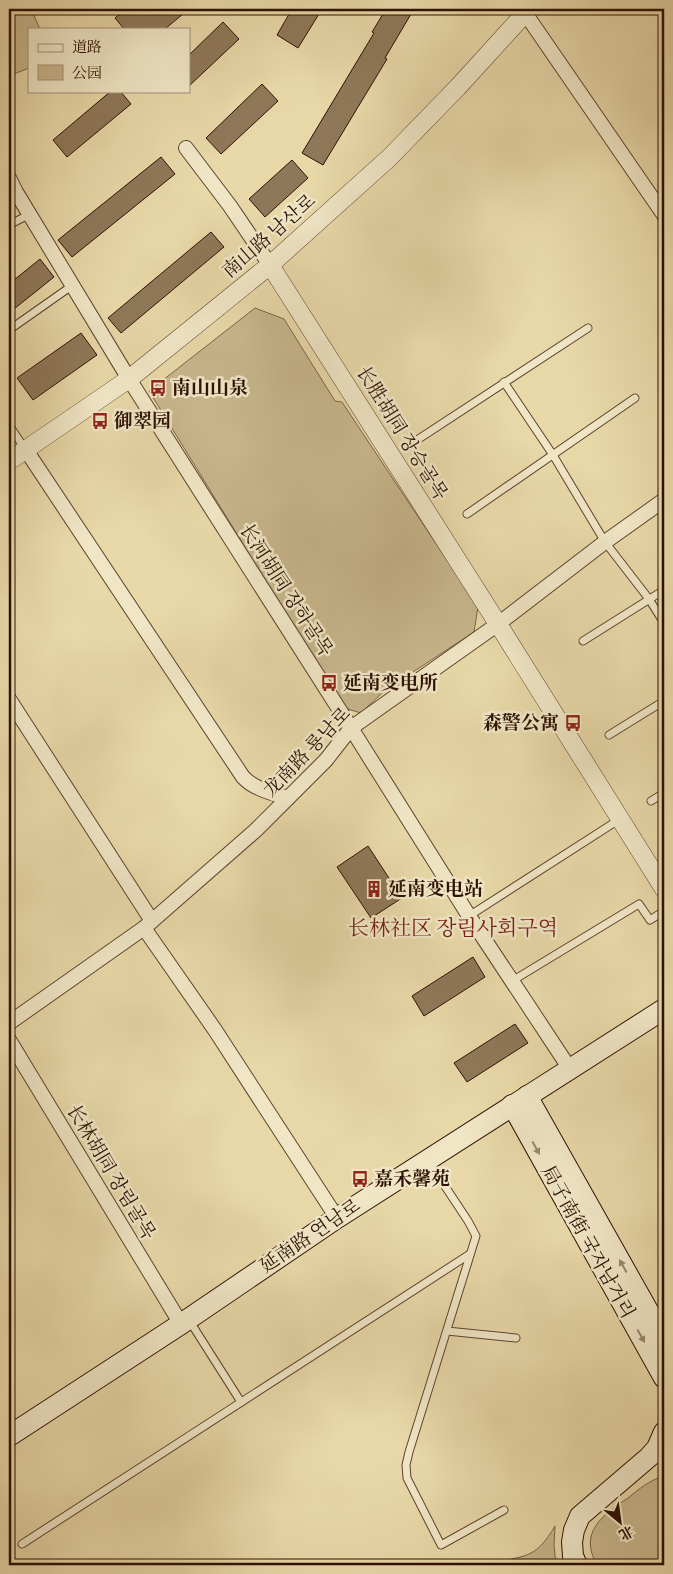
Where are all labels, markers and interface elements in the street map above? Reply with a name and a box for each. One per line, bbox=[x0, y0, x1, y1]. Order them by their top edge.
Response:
legend bbox=[28, 28, 190, 92]
text: 道路 bbox=[72, 37, 102, 57]
text: 公园 bbox=[72, 63, 102, 83]
street label: 南山路 남산로 bbox=[217, 188, 321, 284]
street label: 长胜胡同 장승골목 bbox=[350, 361, 454, 505]
place label: 南山山泉 bbox=[172, 375, 248, 401]
bus stop icon: 南山山泉 bbox=[148, 378, 168, 398]
place label: 御翠园 bbox=[114, 408, 171, 434]
bus stop icon: 御翠园 bbox=[90, 411, 110, 431]
street label: 长河胡同 장하골목 bbox=[233, 519, 339, 661]
place label: 延南变电所 bbox=[343, 670, 438, 696]
bus stop icon: 延南变电所 bbox=[319, 673, 339, 693]
street label: 龙南路 룡남로 bbox=[257, 701, 357, 803]
place label: 森警公寓 bbox=[483, 710, 559, 736]
bus stop icon: 森警公寓 bbox=[563, 713, 583, 733]
place label: 延南变电站 bbox=[388, 876, 483, 902]
building icon: 延南变电站 bbox=[364, 879, 384, 899]
district label: 长林社区 장림사회구역 bbox=[348, 914, 558, 942]
street label: 长林胡同 장림골목 bbox=[60, 1100, 162, 1244]
one-way arrow bbox=[532, 1141, 540, 1155]
street label: 局子南街 국자남거리 bbox=[535, 1161, 641, 1323]
place label: 嘉禾馨苑 bbox=[374, 1166, 450, 1192]
bus stop icon: 嘉禾馨苑 bbox=[350, 1169, 370, 1189]
street label: 延南路 연남로 bbox=[255, 1193, 365, 1279]
one-way arrow bbox=[619, 1258, 627, 1273]
one-way arrow bbox=[636, 1329, 645, 1342]
north arrow bbox=[596, 1496, 646, 1546]
text: 北 bbox=[615, 1521, 637, 1545]

